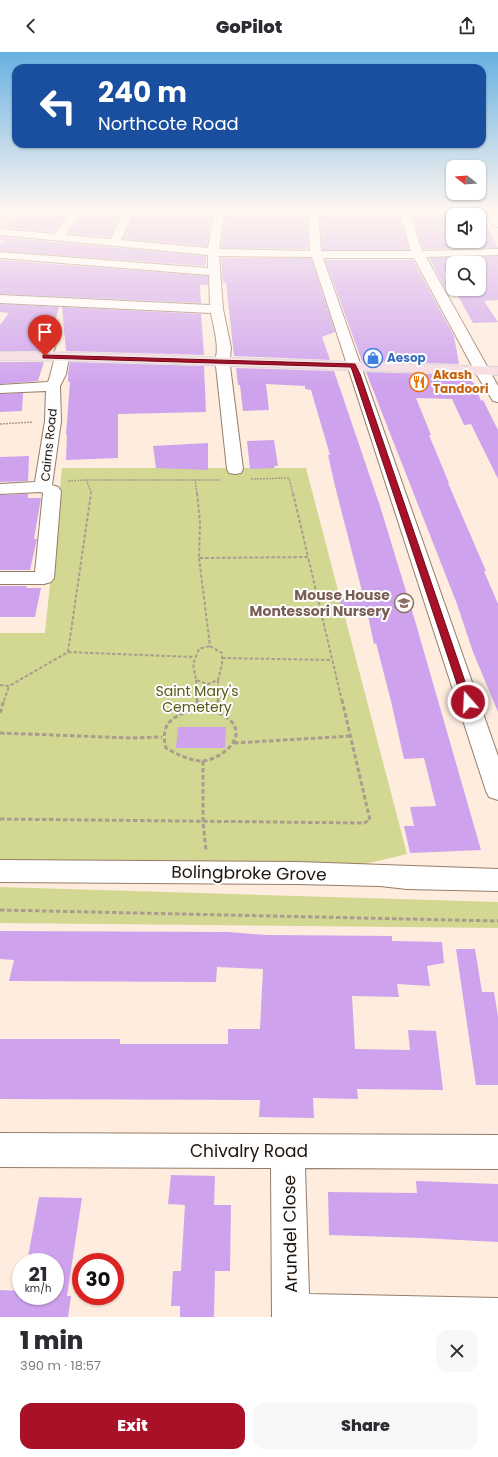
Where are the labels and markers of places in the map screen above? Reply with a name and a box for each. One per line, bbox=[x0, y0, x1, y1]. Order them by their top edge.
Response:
pin bbox=[28, 315, 62, 356]
shop icon: Aesop bbox=[362, 347, 384, 369]
place label: Aesop bbox=[387, 349, 426, 366]
place label: Akash Tandoori bbox=[433, 366, 488, 397]
restaurant icon: Akash Tandoori bbox=[408, 371, 430, 393]
place label: Mouse House Montessori Nursery bbox=[250, 585, 390, 621]
school or university icon: Mouse House Montessori Nursery bbox=[393, 592, 415, 614]

